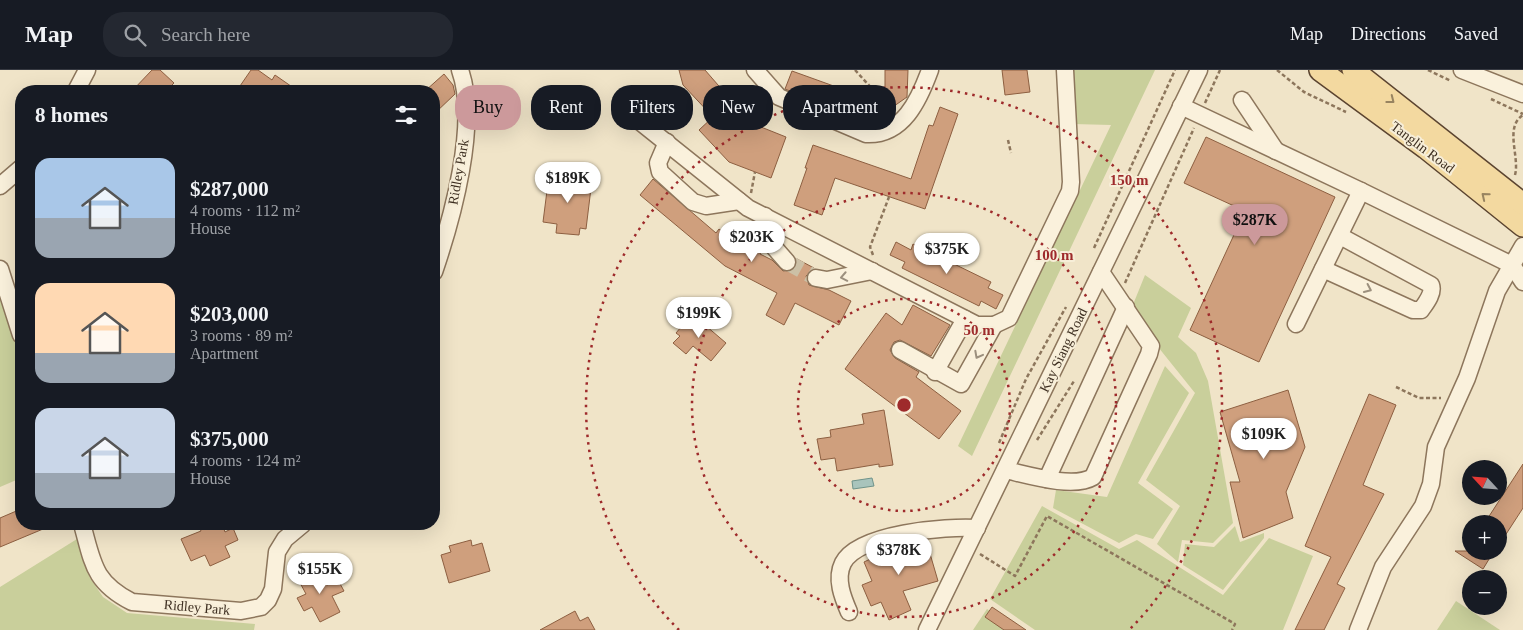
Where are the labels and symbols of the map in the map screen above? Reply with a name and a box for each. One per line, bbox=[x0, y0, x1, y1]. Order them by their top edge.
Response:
one-way arrow bbox=[1386, 94, 1395, 103]
street label: Tanglin Road bbox=[1388, 119, 1457, 176]
street label: Ridley Park bbox=[445, 138, 472, 206]
pin: $189K bbox=[533, 162, 603, 204]
text: 150 m bbox=[1110, 172, 1149, 188]
one-way arrow bbox=[1482, 193, 1491, 201]
pin: $287K bbox=[1220, 204, 1290, 246]
pin: $203K bbox=[717, 220, 787, 263]
pin: $375K bbox=[912, 232, 982, 275]
text: 100 m bbox=[1035, 247, 1074, 263]
one-way arrow bbox=[840, 271, 849, 281]
one-way arrow bbox=[1363, 283, 1372, 294]
pin: $199K bbox=[664, 296, 734, 339]
street label: Kay Siang Road bbox=[1037, 306, 1090, 395]
text: 50 m bbox=[963, 322, 995, 338]
one-way arrow bbox=[974, 350, 984, 359]
centre of rings bbox=[895, 396, 913, 414]
pin: $109K bbox=[1229, 418, 1299, 460]
north arrow bbox=[1462, 460, 1508, 505]
pin: $378K bbox=[864, 534, 934, 576]
pin: $155K bbox=[285, 552, 355, 595]
street label: Ridley Park bbox=[163, 597, 231, 618]

